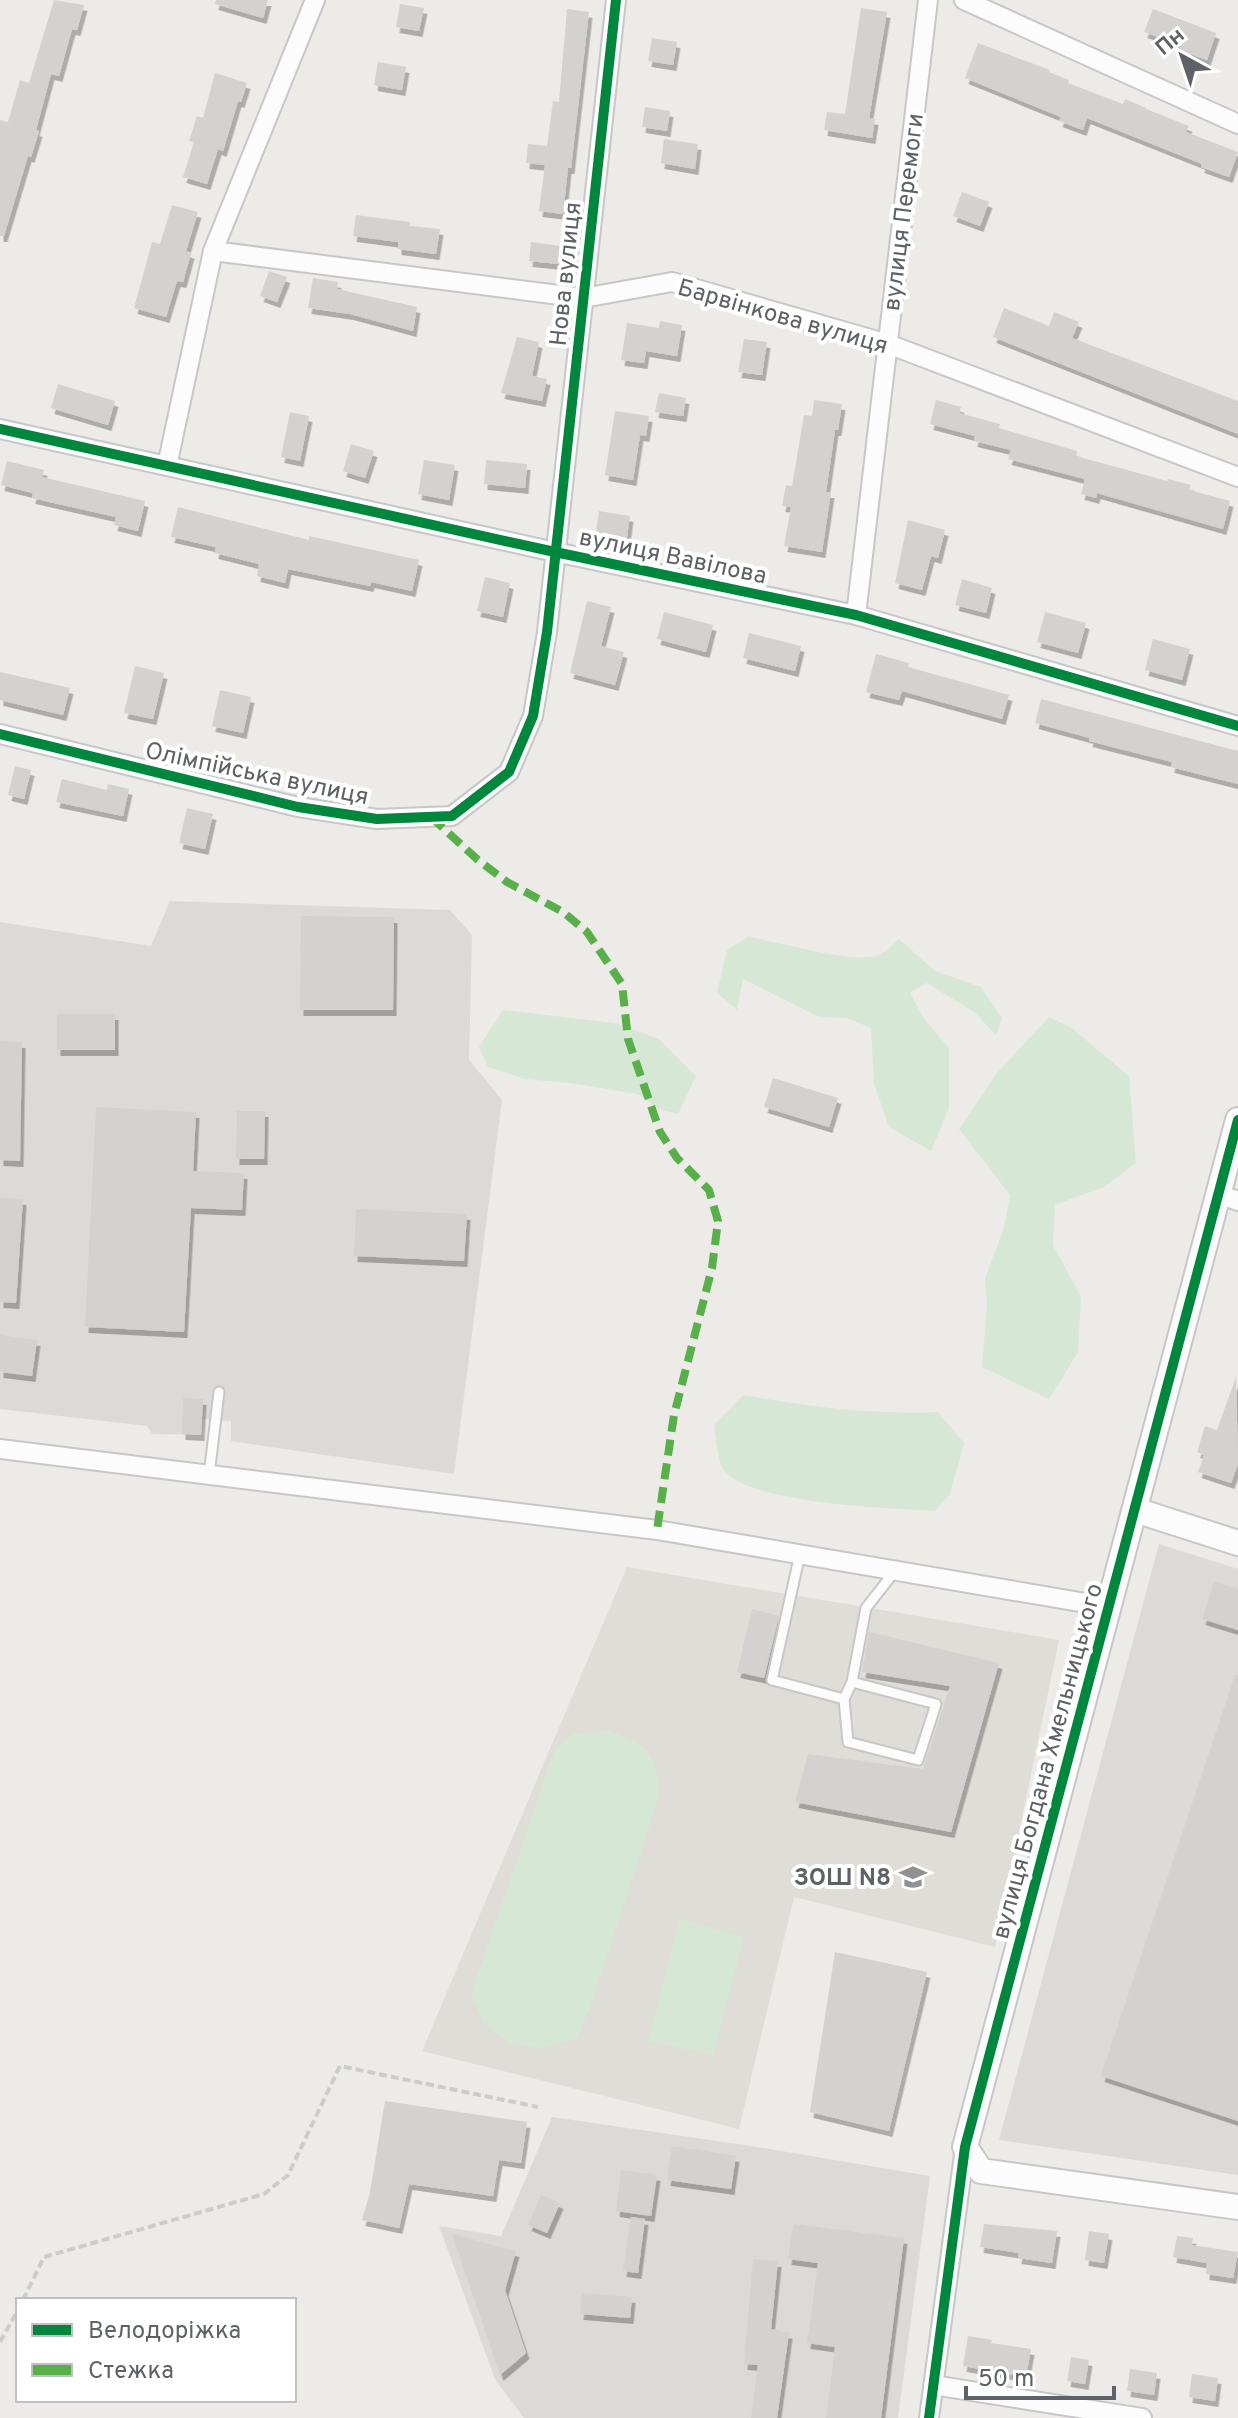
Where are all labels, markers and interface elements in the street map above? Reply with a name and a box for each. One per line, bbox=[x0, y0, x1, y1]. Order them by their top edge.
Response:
north arrow bbox=[1142, 16, 1222, 96]
text: Пн bbox=[1151, 23, 1191, 62]
street label: вулиця Перемоги bbox=[878, 112, 932, 313]
street label: Нова вулиця bbox=[545, 201, 589, 348]
street label: Барвінкова вулиця bbox=[674, 273, 891, 362]
street label: вулиця Вавілова bbox=[576, 523, 769, 592]
street label: Олімпійська вулиця bbox=[142, 737, 371, 813]
street label: вулиця Богдана Хмельницького bbox=[987, 1580, 1111, 1943]
school or university icon: ЗОШ N8 bbox=[898, 1862, 928, 1892]
place label: ЗОШ N8 bbox=[794, 1864, 891, 1894]
legend bbox=[16, 2298, 296, 2402]
text: Велодоріжка bbox=[88, 2317, 241, 2347]
scale bar bbox=[966, 2350, 1114, 2400]
text: Стежка bbox=[88, 2357, 174, 2387]
text: 50 m bbox=[978, 2365, 1034, 2395]

